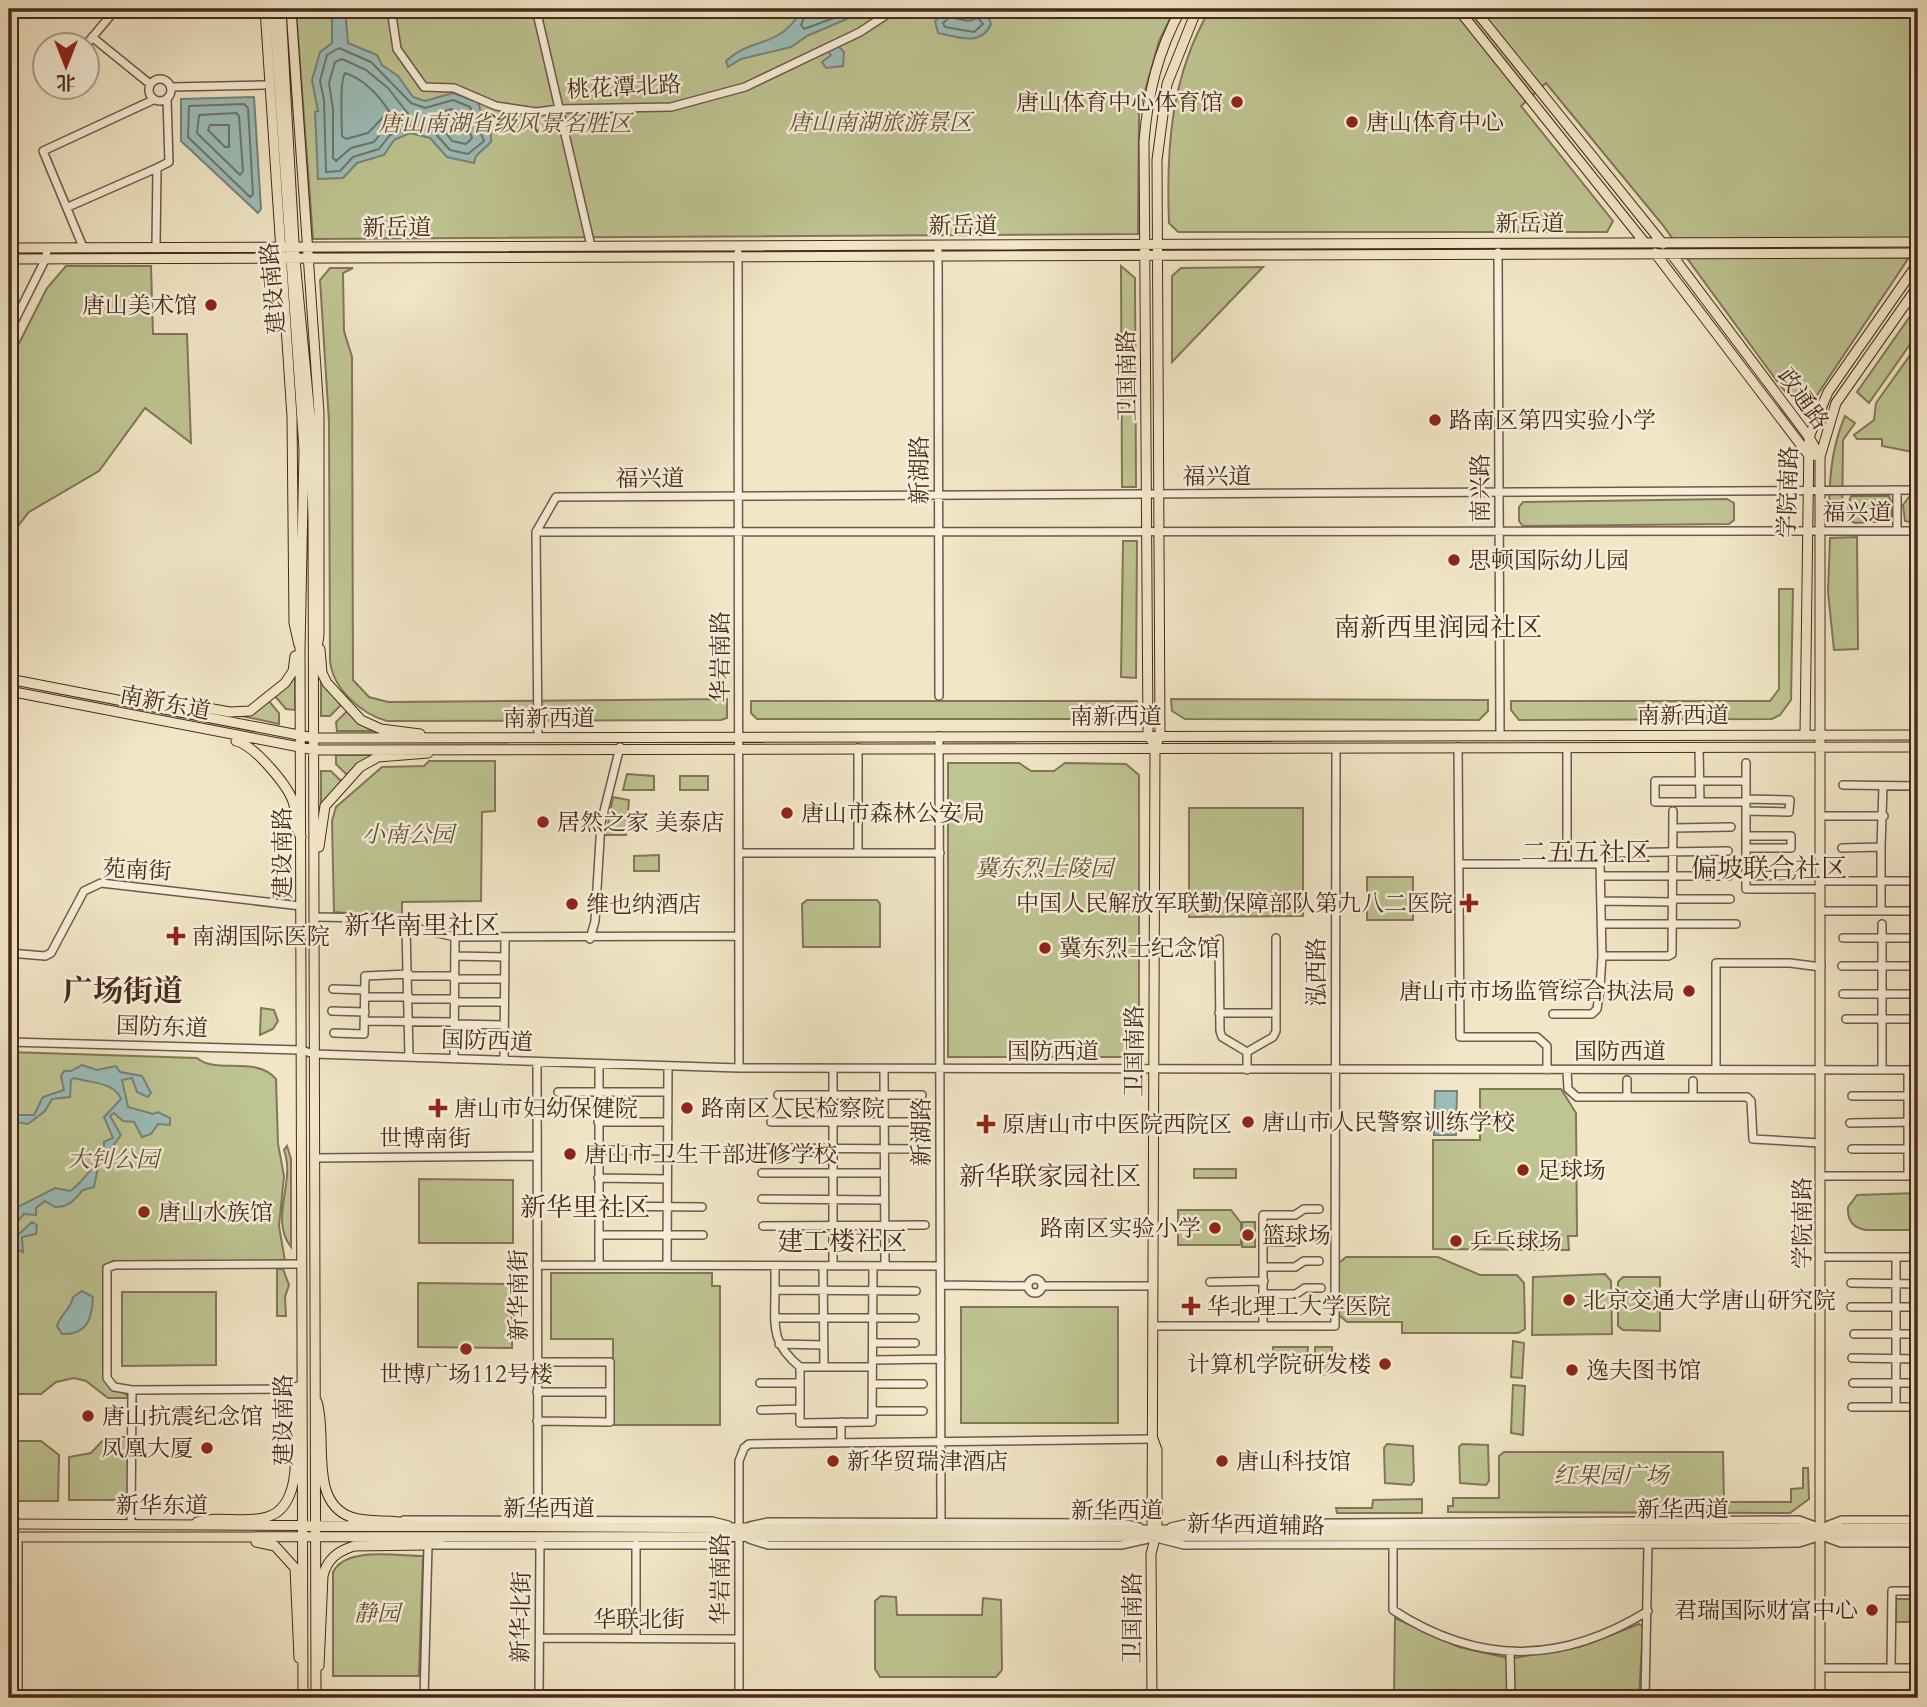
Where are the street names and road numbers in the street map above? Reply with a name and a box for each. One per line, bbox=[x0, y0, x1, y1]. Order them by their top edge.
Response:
street label: 桃花潭北路 bbox=[566, 69, 682, 105]
street label: 新岳道 bbox=[1496, 208, 1565, 239]
street label: 新岳道 bbox=[929, 210, 998, 241]
street label: 新岳道 bbox=[363, 212, 432, 243]
street label: 建设南路 bbox=[254, 241, 292, 335]
street label: 卫国南路 bbox=[1111, 330, 1143, 422]
street label: 政通路 bbox=[1770, 362, 1836, 436]
street label: 新湖路 bbox=[904, 436, 935, 505]
street label: 学院南路 bbox=[1771, 445, 1805, 539]
street label: 南兴路 bbox=[1465, 454, 1496, 523]
street label: 福兴道 bbox=[1183, 461, 1252, 492]
street label: 福兴道 bbox=[616, 463, 685, 494]
street label: 福兴道 bbox=[1823, 497, 1892, 528]
street label: 华岩南路 bbox=[705, 611, 736, 703]
street label: 南新东道 bbox=[117, 679, 213, 727]
street label: 南新西道 bbox=[1637, 700, 1729, 731]
street label: 南新西道 bbox=[1070, 701, 1162, 732]
street label: 南新西道 bbox=[503, 703, 595, 734]
street label: 建设南路 bbox=[267, 807, 298, 899]
street label: 苑南街 bbox=[102, 853, 172, 887]
street label: 泓西路 bbox=[1301, 938, 1332, 1007]
street label: 卫国南路 bbox=[1119, 1005, 1150, 1097]
street label: 国防东道 bbox=[115, 1010, 209, 1044]
street label: 国防西道 bbox=[440, 1024, 534, 1058]
street label: 国防西道 bbox=[1007, 1036, 1099, 1067]
street label: 国防西道 bbox=[1574, 1036, 1666, 1067]
street label: 新湖路 bbox=[906, 1098, 937, 1167]
street label: 世博南街 bbox=[379, 1123, 471, 1154]
street label: 学院南路 bbox=[1787, 1177, 1818, 1269]
street label: 新华南街 bbox=[503, 1249, 534, 1341]
street label: 建设南路 bbox=[268, 1374, 299, 1466]
street label: 新华东道 bbox=[116, 1490, 208, 1521]
street label: 新华西道 bbox=[503, 1493, 595, 1524]
street label: 新华西道 bbox=[1637, 1494, 1729, 1525]
street label: 新华西道 bbox=[1071, 1495, 1163, 1526]
street label: 新华西道辅路 bbox=[1187, 1508, 1325, 1542]
street label: 华岩南路 bbox=[705, 1533, 736, 1625]
street label: 新华北街 bbox=[505, 1571, 537, 1663]
street label: 卫国南路 bbox=[1117, 1572, 1148, 1664]
street label: 华联北街 bbox=[593, 1604, 685, 1635]

